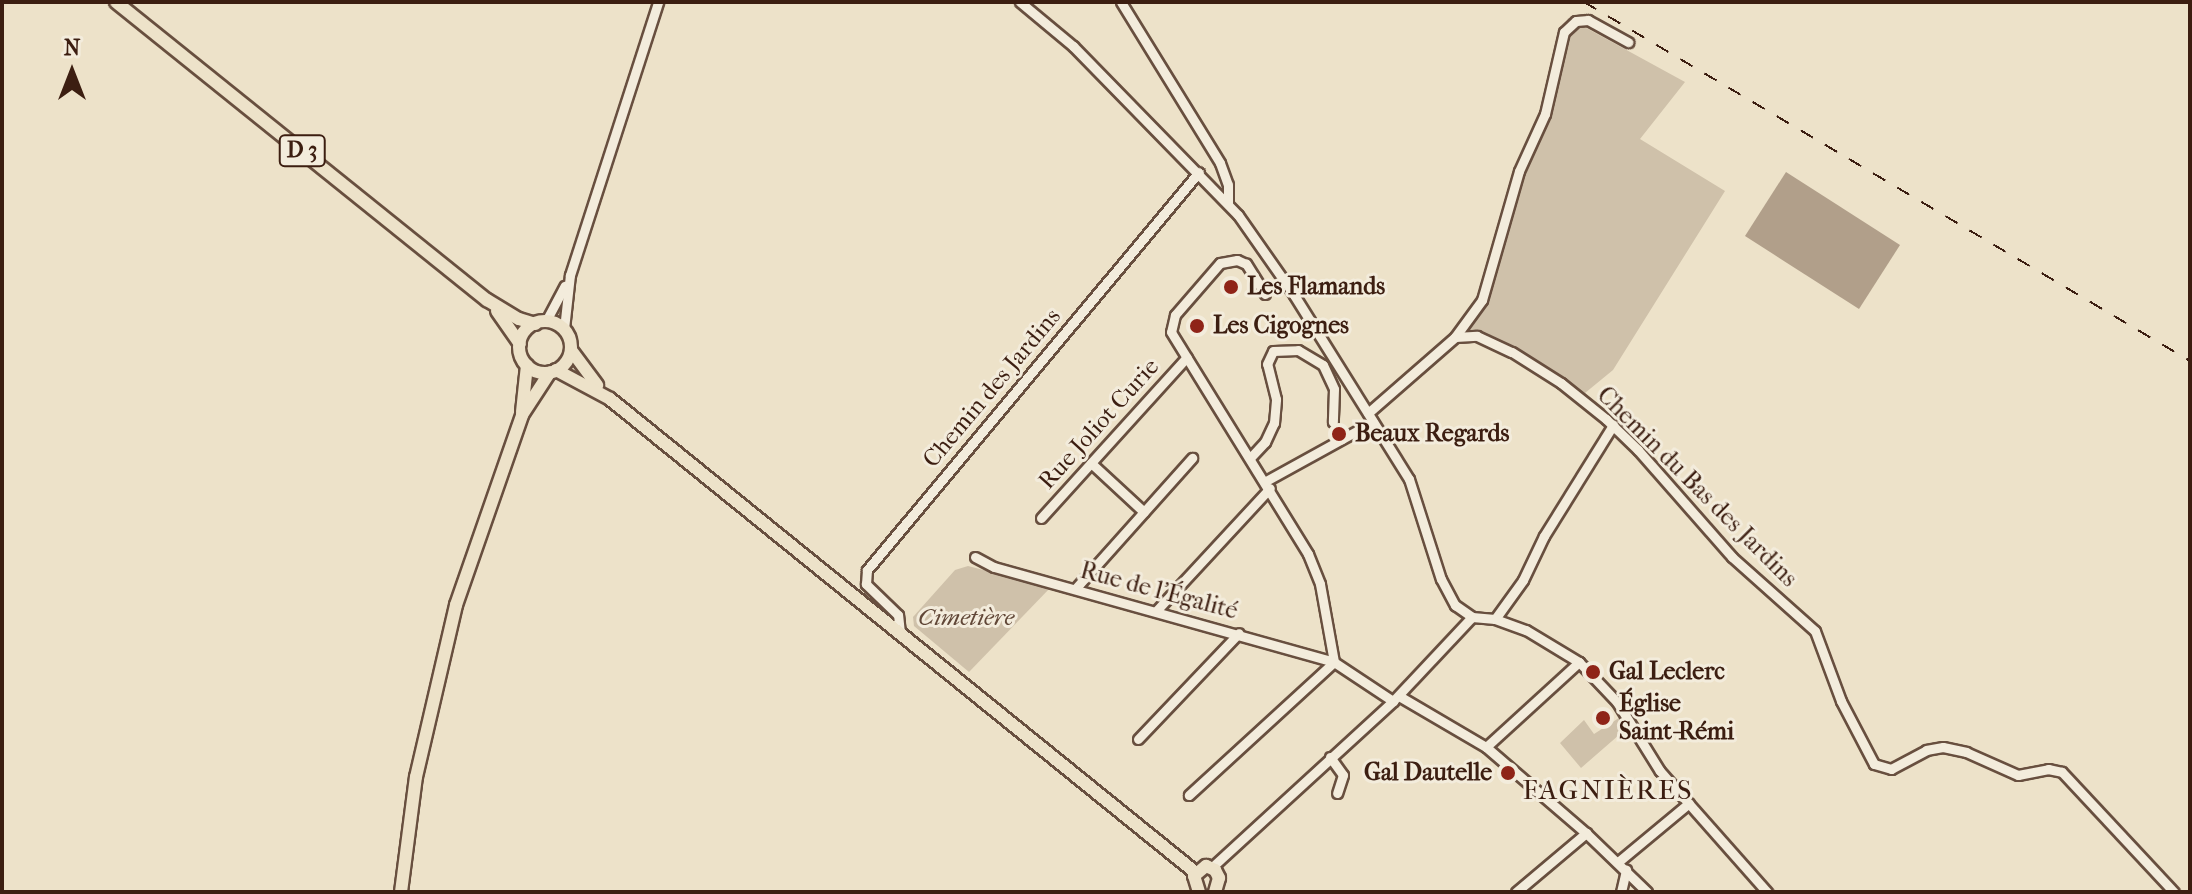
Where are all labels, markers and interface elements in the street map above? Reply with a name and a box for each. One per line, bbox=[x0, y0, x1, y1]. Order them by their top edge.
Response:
north arrow bbox=[32, 32, 112, 112]
text: N bbox=[64, 35, 80, 61]
road number: D 3 bbox=[278, 133, 326, 169]
place label: Les Flamands bbox=[1247, 273, 1385, 301]
marker: Les Flamands bbox=[1222, 278, 1240, 296]
street label: Chemin des Jardins bbox=[917, 303, 1067, 473]
place label: Les Cigognes bbox=[1213, 312, 1349, 340]
marker: Les Cigognes bbox=[1188, 317, 1206, 335]
street label: Rue Joliot Curie bbox=[1033, 353, 1165, 495]
street label: Chemin du Bas des Jardins bbox=[1591, 381, 1803, 593]
place label: Beaux Regards bbox=[1355, 420, 1509, 448]
marker: Beaux Regards bbox=[1330, 425, 1348, 443]
street label: Rue de l'Égalité bbox=[1077, 556, 1241, 626]
park label: Cimetière bbox=[918, 604, 1014, 632]
place label: Gal Leclerc bbox=[1609, 658, 1725, 686]
marker: Gal Leclerc bbox=[1584, 663, 1602, 681]
place label: Église Saint-Rémi bbox=[1619, 690, 1734, 746]
marker: Église Saint-Rémi bbox=[1594, 709, 1612, 727]
place label: Gal Dautelle bbox=[1364, 759, 1492, 787]
marker: Gal Dautelle bbox=[1499, 764, 1517, 782]
district label: FAGNIÈRES bbox=[1523, 773, 1693, 807]

